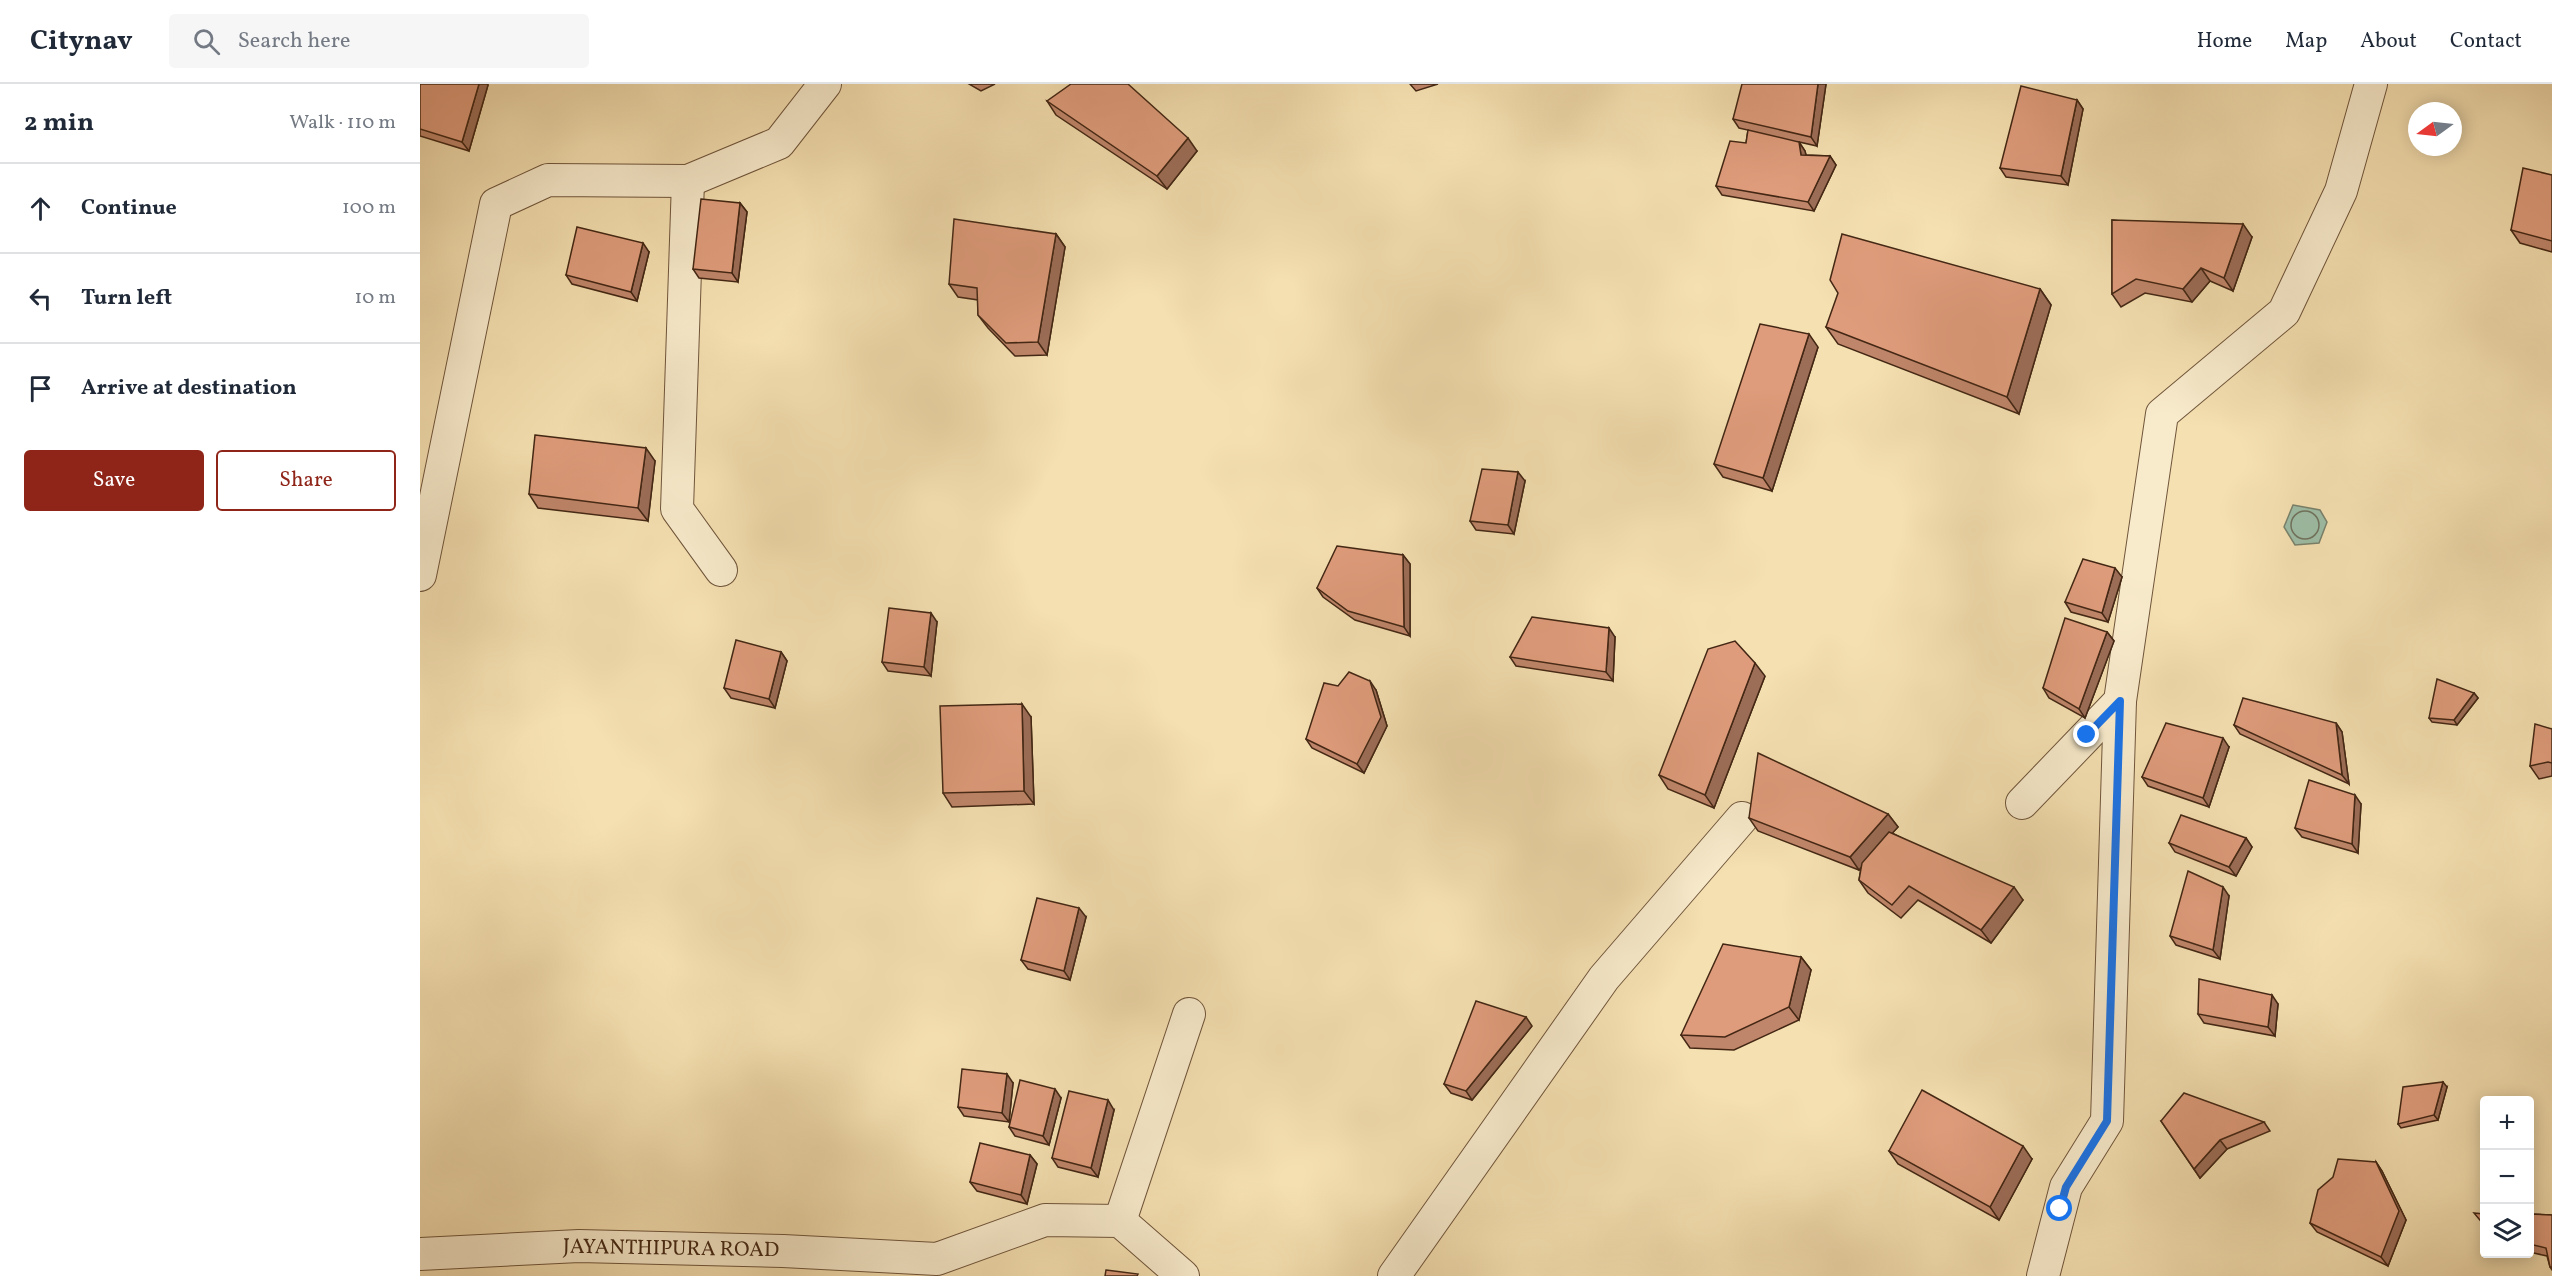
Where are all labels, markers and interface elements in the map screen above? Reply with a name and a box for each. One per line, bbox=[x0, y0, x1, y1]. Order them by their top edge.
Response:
search box bbox=[169, 14, 589, 68]
text: Citynav bbox=[30, 22, 133, 61]
icon: search bbox=[190, 25, 223, 58]
text: Search here bbox=[238, 26, 350, 57]
text: Home bbox=[2197, 27, 2252, 56]
text: Map bbox=[2285, 27, 2327, 56]
text: About bbox=[2360, 27, 2417, 56]
text: Contact bbox=[2450, 27, 2522, 56]
north arrow bbox=[2408, 102, 2462, 156]
text: 2 min bbox=[24, 105, 94, 141]
text: Walk · 110 m bbox=[289, 109, 396, 137]
icon: ahead bbox=[24, 192, 57, 225]
text: Continue bbox=[81, 193, 177, 224]
text: 100 m bbox=[342, 194, 396, 222]
icon: left bbox=[24, 282, 57, 315]
text: Turn left bbox=[81, 283, 172, 314]
text: 10 m bbox=[355, 284, 396, 312]
icon: arrive bbox=[24, 372, 57, 405]
text: Arrive at destination bbox=[81, 373, 297, 404]
button: Save bbox=[24, 450, 204, 511]
button: Share bbox=[216, 450, 396, 511]
route end bbox=[2073, 721, 2099, 747]
map controls bbox=[2480, 1096, 2534, 1258]
button: + bbox=[2480, 1096, 2534, 1150]
button: − bbox=[2480, 1150, 2534, 1204]
route start bbox=[2046, 1195, 2072, 1221]
button: layers bbox=[2480, 1204, 2534, 1258]
street label: JAYANTHIPURA ROAD bbox=[563, 1233, 779, 1265]

